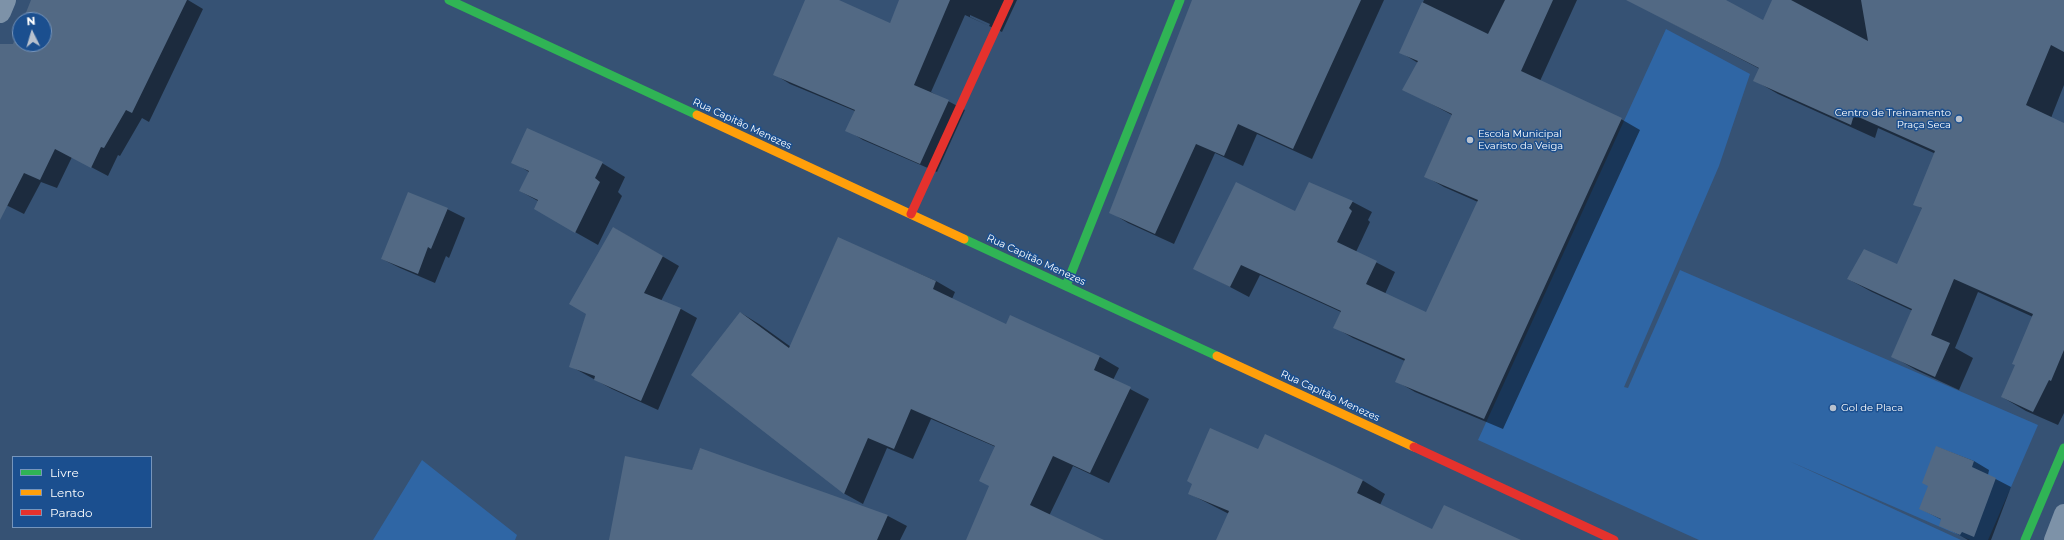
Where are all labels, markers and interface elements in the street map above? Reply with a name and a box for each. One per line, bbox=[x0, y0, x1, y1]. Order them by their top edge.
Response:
north arrow bbox=[12, 12, 52, 52]
text: N bbox=[26, 14, 36, 28]
street label: Rua Capitão Menezes bbox=[691, 96, 793, 152]
place label: Centro de Treinamento Praça Seca bbox=[1835, 107, 1951, 130]
marker: Centro de Treinamento Praça Seca bbox=[1954, 114, 1964, 124]
place label: Escola Municipal Evaristo da Veiga bbox=[1478, 128, 1563, 152]
marker: Escola Municipal Evaristo da Veiga bbox=[1465, 135, 1475, 145]
street label: Rua Capitão Menezes bbox=[985, 232, 1087, 288]
street label: Rua Capitão Menezes bbox=[1279, 368, 1381, 424]
place label: Gol de Placa bbox=[1841, 402, 1903, 414]
marker: Gol de Placa bbox=[1828, 403, 1838, 413]
legend bbox=[12, 456, 152, 528]
text: Livre bbox=[50, 465, 79, 480]
text: Lento bbox=[50, 485, 85, 500]
text: Parado bbox=[50, 505, 93, 520]

